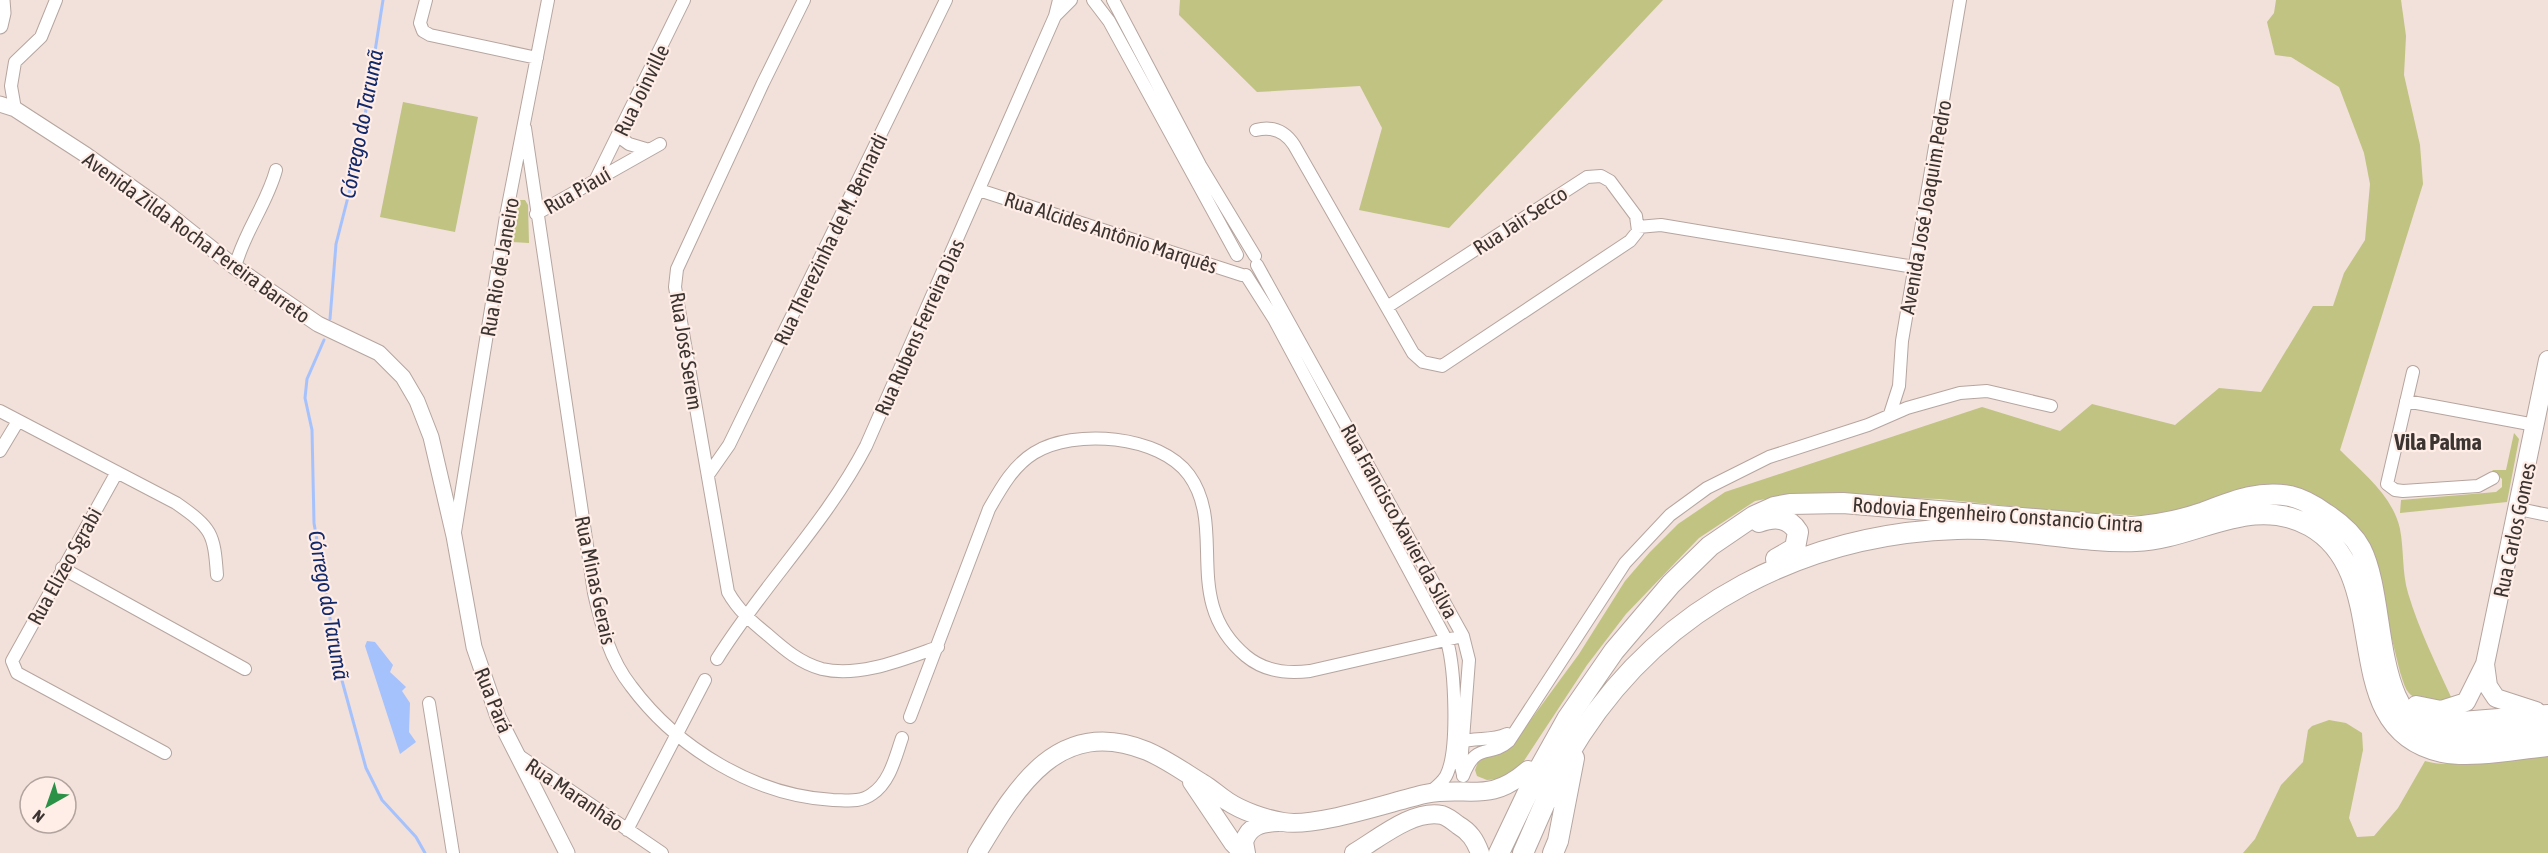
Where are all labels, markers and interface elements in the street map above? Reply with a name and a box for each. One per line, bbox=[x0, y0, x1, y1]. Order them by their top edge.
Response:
street label: Rua Joinville bbox=[609, 40, 673, 140]
water label: Córrego do Tarumã bbox=[334, 47, 388, 201]
street label: Avenida José Joaquim Pedro bbox=[1894, 98, 1956, 316]
street label: Rua Therezinha de M. Bernardi bbox=[768, 129, 892, 349]
street label: Avenida Zilda Rocha Pereira Barreto bbox=[79, 146, 315, 328]
street label: Rua Piauí bbox=[540, 161, 615, 219]
street label: Rua Jair Secco bbox=[1468, 181, 1572, 259]
street label: Rua Alcides Antônio Marquês bbox=[1002, 186, 1220, 278]
street label: Rua Rio de Janeiro bbox=[475, 196, 523, 338]
street label: Rua Rubens Ferreira Dias bbox=[869, 235, 969, 419]
street label: Rua José Serem bbox=[666, 290, 708, 412]
street label: Rua Francisco Xavier da Silva bbox=[1336, 420, 1464, 622]
district label: Vila Palma bbox=[2393, 429, 2482, 455]
street label: Rua Carlos Gomes bbox=[2488, 460, 2540, 600]
street label: Rodovia Engenheiro Constancio Cintra bbox=[1852, 492, 2144, 536]
street label: Rua Elizeo Sgrabi bbox=[22, 503, 106, 629]
street label: Rua Minas Gerais bbox=[571, 513, 621, 647]
water label: Córrego do Tarumã bbox=[303, 528, 355, 682]
street label: Rua Pará bbox=[470, 664, 518, 736]
street label: Rua Maranhão bbox=[522, 753, 628, 835]
north arrow bbox=[18, 775, 78, 835]
text: N bbox=[29, 807, 48, 826]

